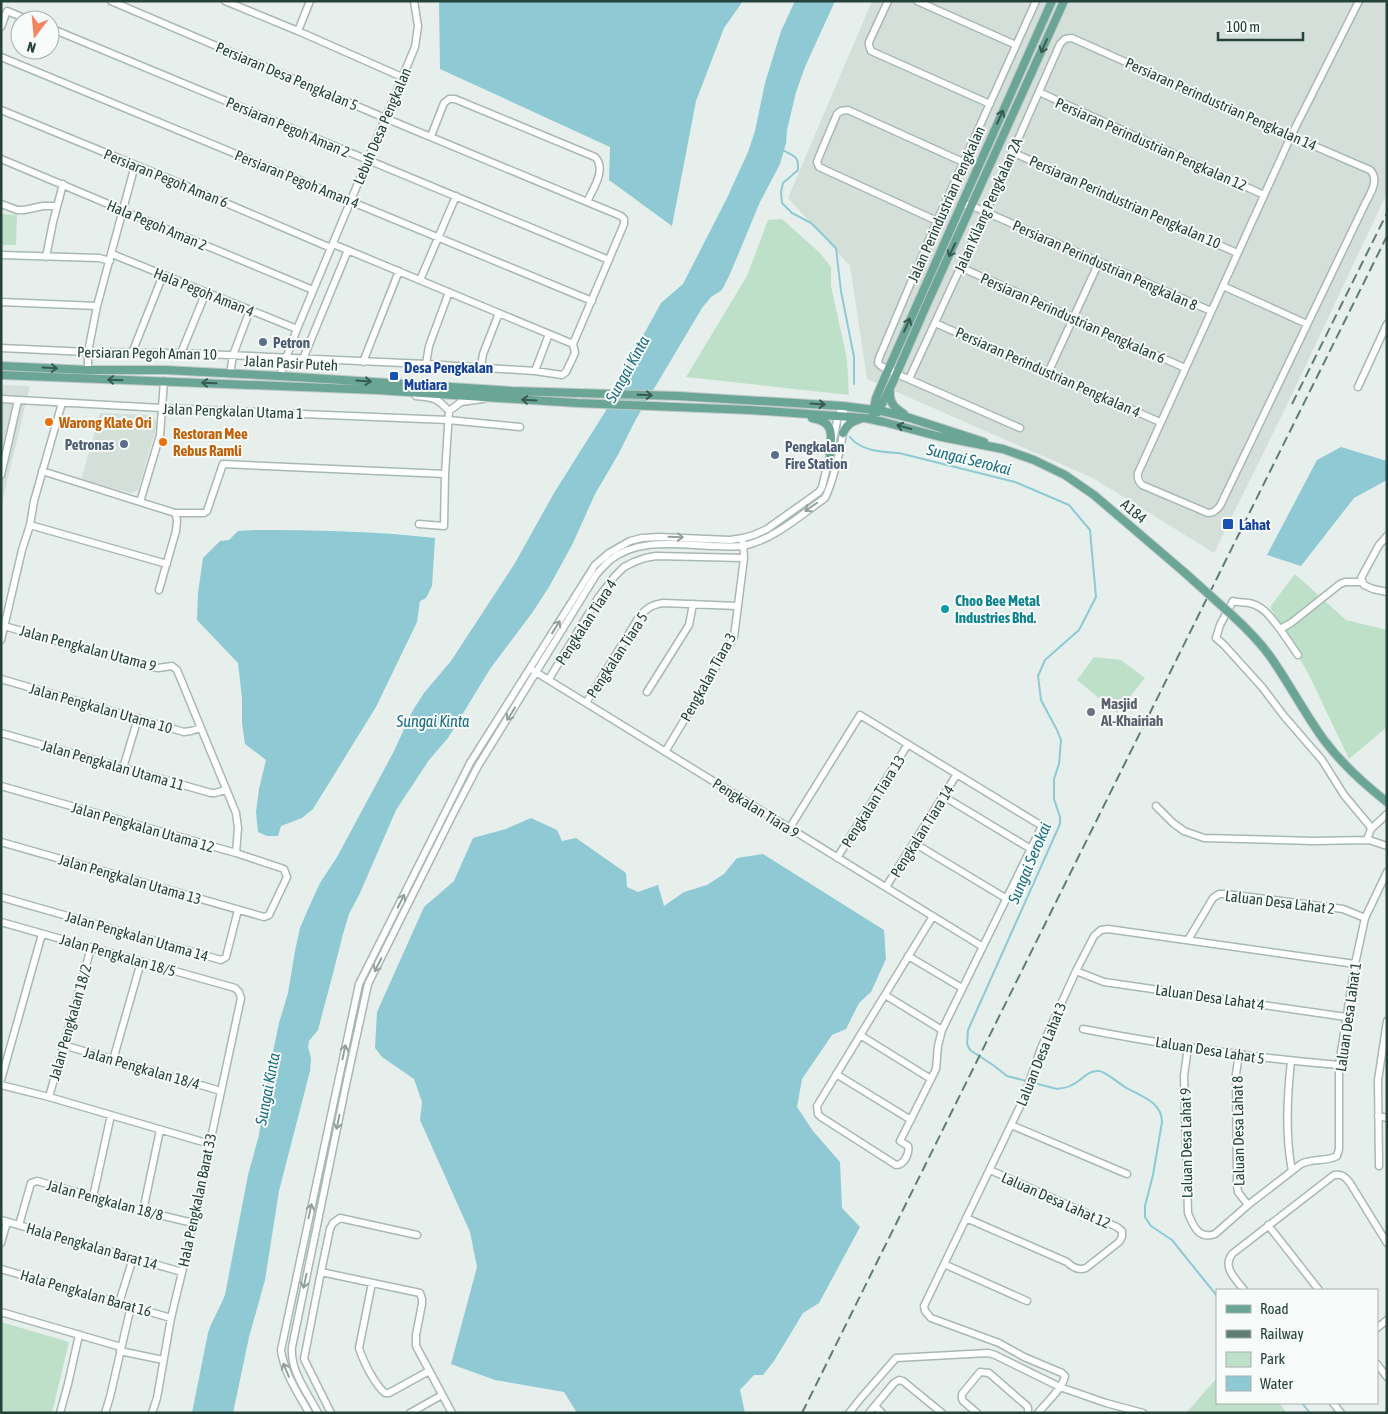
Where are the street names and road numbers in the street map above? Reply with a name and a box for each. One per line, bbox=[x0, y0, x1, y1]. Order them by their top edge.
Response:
street label: Persiaran Desa Pengkalan 5 bbox=[213, 38, 361, 114]
street label: Persiaran Perindustrian Pengkalan 14 bbox=[1123, 54, 1319, 154]
street label: Lebuh Desa Pengkalan bbox=[350, 65, 414, 187]
street label: Persiaran Pegoh Aman 2 bbox=[224, 93, 352, 161]
street label: Persiaran Perindustrian Pengkalan 12 bbox=[1053, 94, 1249, 194]
street label: Jalan Perindustrian Pengkalan bbox=[904, 123, 988, 285]
street label: Jalan Kilang Pengkalan 2A bbox=[951, 134, 1026, 275]
street label: Persiaran Pegoh Aman 6 bbox=[101, 145, 231, 211]
street label: Persiaran Pegoh Aman 4 bbox=[232, 146, 362, 212]
street label: Persiaran Perindustrian Pengkalan 10 bbox=[1027, 152, 1223, 252]
street label: Hala Pegoh Aman 2 bbox=[105, 196, 209, 254]
street label: Persiaran Perindustrian Pengkalan 8 bbox=[1010, 216, 1200, 314]
street label: Hala Pegoh Aman 4 bbox=[151, 264, 257, 320]
street label: Persiaran Perindustrian Pengkalan 6 bbox=[978, 269, 1168, 367]
street label: Persiaran Perindustrian Pengkalan 4 bbox=[953, 323, 1143, 421]
street label: Persiaran Pegoh Aman 10 bbox=[77, 343, 217, 363]
street label: Jalan Pasir Puteh bbox=[244, 352, 338, 374]
street label: Jalan Pengkalan Utama 1 bbox=[162, 400, 304, 422]
street label: A184 bbox=[1118, 495, 1150, 527]
street label: Pengkalan Tiara 4 bbox=[552, 576, 620, 668]
street label: Pengkalan Tiara 5 bbox=[583, 609, 651, 701]
street label: Jalan Pengkalan Utama 9 bbox=[18, 622, 158, 674]
street label: Pengkalan Tiara 3 bbox=[677, 630, 739, 724]
street label: Jalan Pengkalan Utama 10 bbox=[28, 679, 174, 737]
street label: Jalan Pengkalan Utama 11 bbox=[40, 736, 186, 794]
street label: Pengkalan Tiara 13 bbox=[838, 752, 908, 850]
street label: Pengkalan Tiara 9 bbox=[710, 775, 802, 841]
street label: Pengkalan Tiara 14 bbox=[887, 782, 957, 880]
street label: Jalan Pengkalan Utama 12 bbox=[70, 798, 216, 856]
street label: Jalan Pengkalan Utama 13 bbox=[57, 850, 203, 908]
street label: Laluan Desa Lahat 2 bbox=[1224, 887, 1336, 917]
street label: Jalan Pengkalan Utama 14 bbox=[64, 907, 210, 965]
street label: Jalan Pengkalan 18/5 bbox=[58, 930, 178, 980]
street label: Laluan Desa Lahat 1 bbox=[1332, 961, 1364, 1073]
street label: Jalan Pengkalan 18/2 bbox=[45, 962, 95, 1082]
street label: Laluan Desa Lahat 4 bbox=[1154, 981, 1266, 1013]
street label: Laluan Desa Lahat 3 bbox=[1012, 1000, 1070, 1108]
street label: Laluan Desa Lahat 5 bbox=[1154, 1033, 1266, 1067]
street label: Jalan Pengkalan 18/4 bbox=[82, 1043, 202, 1093]
street label: Laluan Desa Lahat 8 bbox=[1229, 1076, 1247, 1186]
street label: Laluan Desa Lahat 9 bbox=[1177, 1088, 1195, 1198]
street label: Hala Pengkalan Barat 33 bbox=[175, 1132, 219, 1268]
street label: Laluan Desa Lahat 12 bbox=[999, 1168, 1113, 1232]
street label: Jalan Pengkalan 18/8 bbox=[45, 1176, 165, 1224]
street label: Hala Pengkalan Barat 14 bbox=[24, 1219, 160, 1273]
street label: Hala Pengkalan Barat 16 bbox=[18, 1266, 154, 1320]

